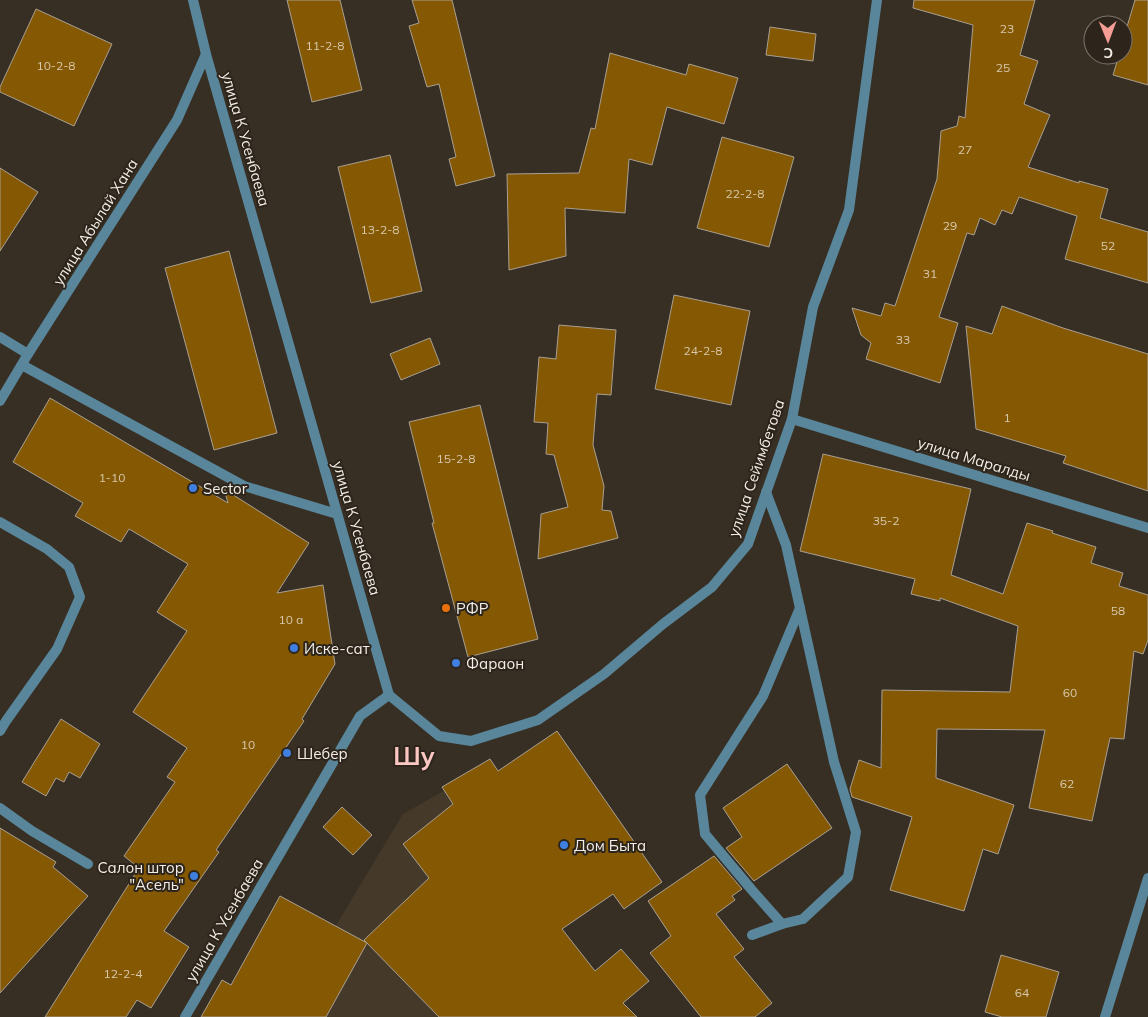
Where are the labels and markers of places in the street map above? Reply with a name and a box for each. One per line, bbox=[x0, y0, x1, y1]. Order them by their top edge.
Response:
place label: Sector bbox=[203, 479, 248, 498]
marker: Sector bbox=[187, 482, 199, 494]
place label: РФР bbox=[456, 599, 489, 618]
marker: РФР bbox=[440, 602, 452, 614]
place label: Иске-сат bbox=[304, 639, 370, 658]
marker: Иске-сат bbox=[288, 642, 300, 654]
place label: Фараон bbox=[466, 654, 524, 673]
marker: Фараон bbox=[450, 657, 462, 669]
place label: Шебер bbox=[297, 744, 348, 763]
marker: Шебер bbox=[281, 747, 293, 759]
place label: Дом Быта bbox=[574, 836, 646, 855]
marker: Дом Быта bbox=[558, 839, 570, 851]
place label: Салон штор "Асель" bbox=[97, 858, 184, 894]
marker: Салон штор "Асель" bbox=[188, 870, 200, 882]

